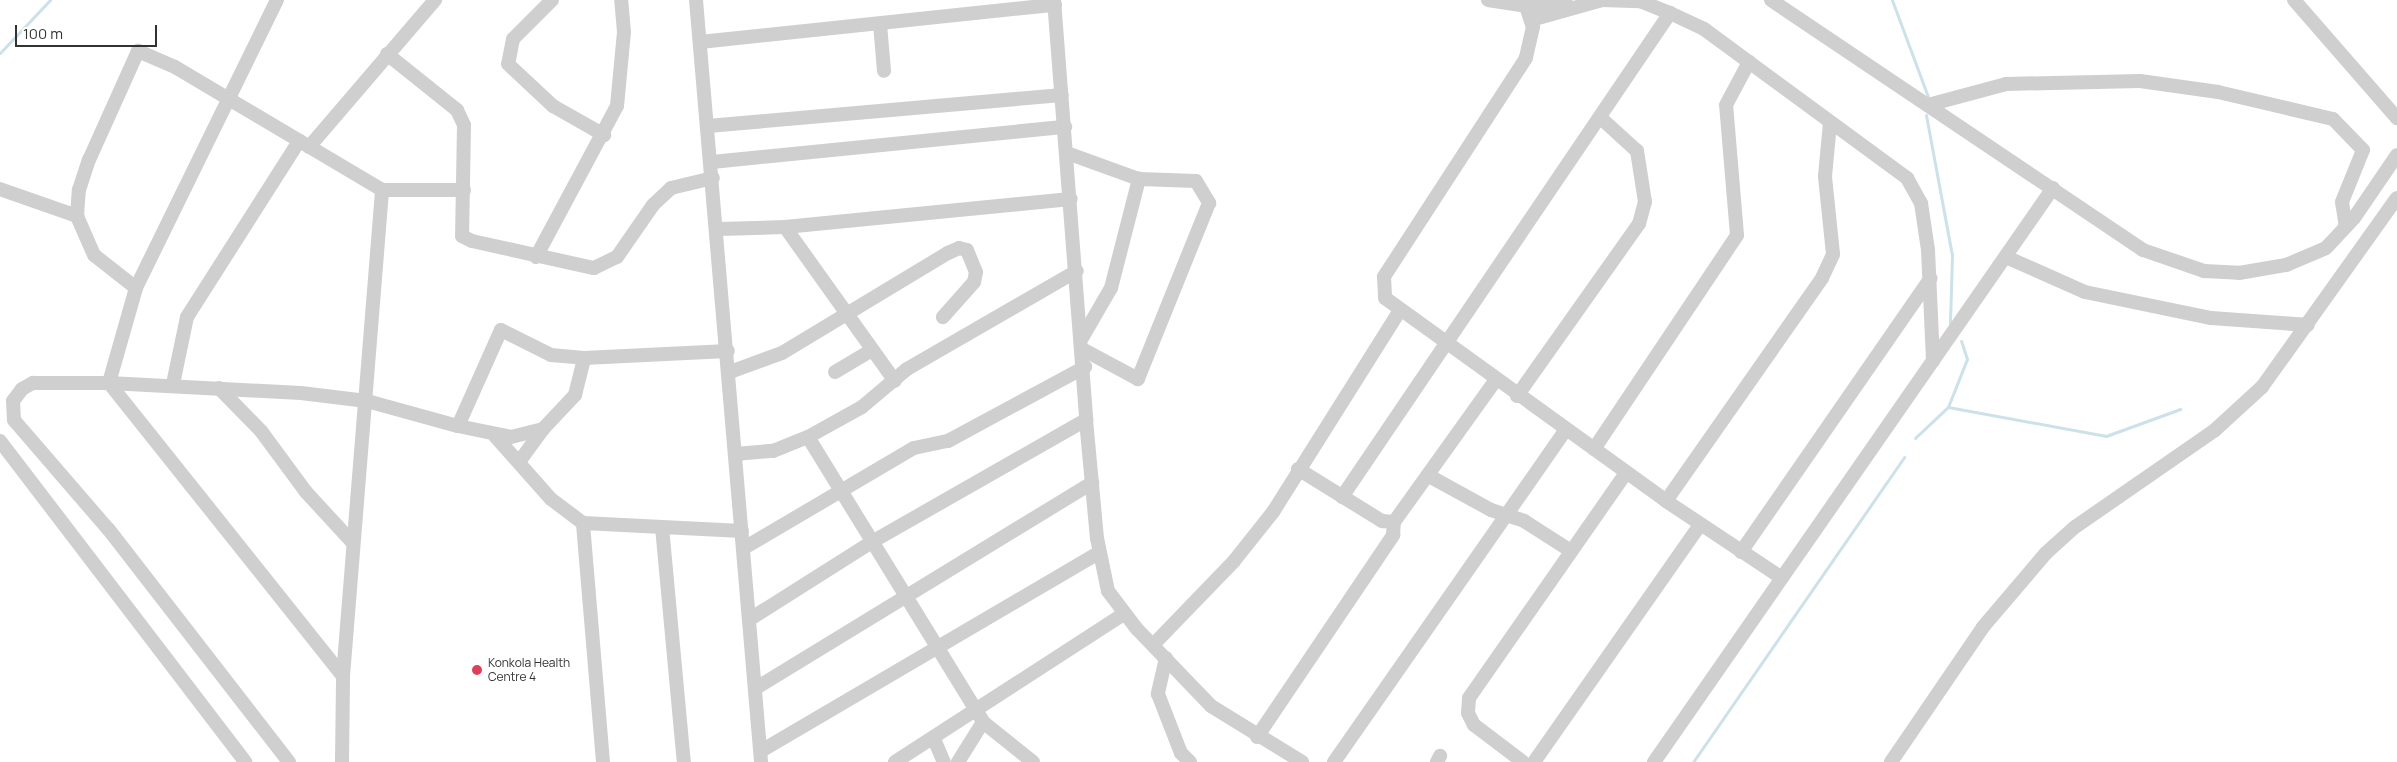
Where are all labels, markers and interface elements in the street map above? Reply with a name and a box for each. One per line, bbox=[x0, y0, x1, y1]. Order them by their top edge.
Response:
scale bar bbox=[18, 15, 160, 47]
text: 100 m bbox=[23, 23, 63, 44]
place label: Konkola Health Centre 4 bbox=[488, 656, 570, 684]
marker: Konkola Health Centre 4 bbox=[470, 663, 484, 677]

